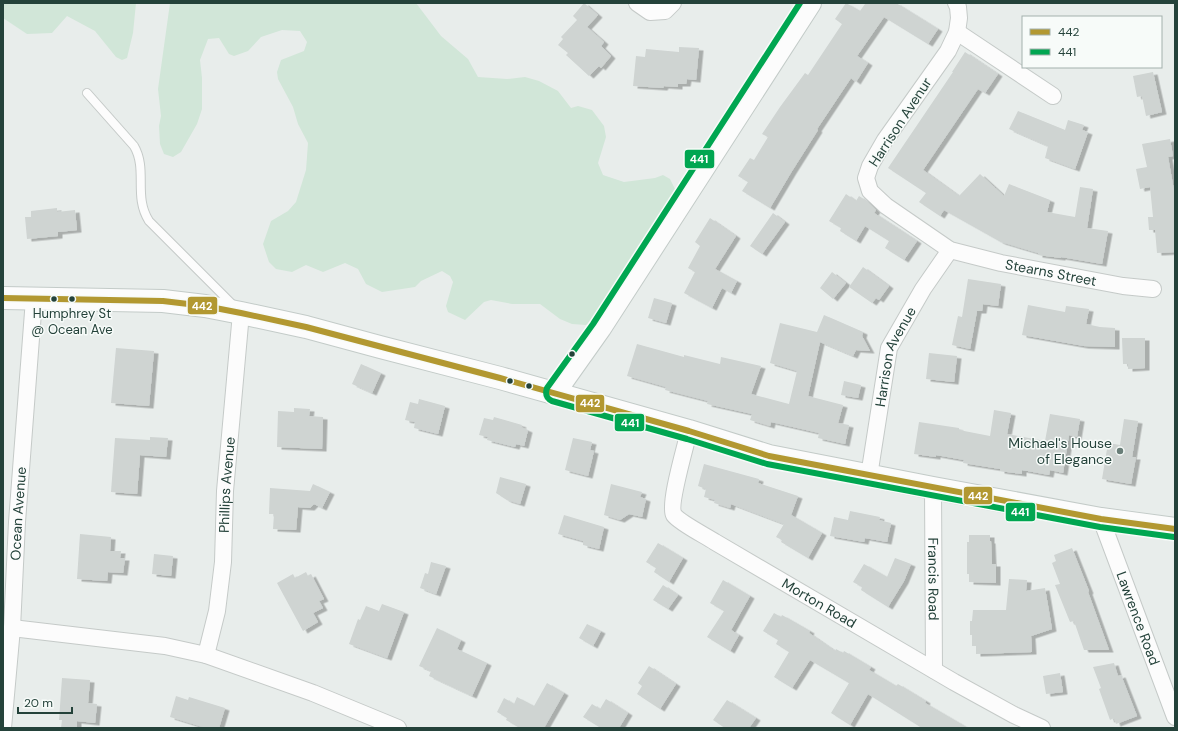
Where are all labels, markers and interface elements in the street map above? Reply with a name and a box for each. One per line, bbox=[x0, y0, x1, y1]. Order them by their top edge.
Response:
legend bbox=[1022, 16, 1162, 68]
text: 442 bbox=[1058, 24, 1080, 40]
text: 441 bbox=[1058, 44, 1076, 60]
street label: Harrison Avenur bbox=[864, 74, 936, 170]
line badge: 441 bbox=[684, 149, 715, 169]
text: 441 bbox=[690, 152, 708, 166]
street label: Stearns Street bbox=[1004, 255, 1098, 290]
unlabelled marker bbox=[49, 294, 59, 304]
marker: Humphrey St @ Ocean Ave bbox=[67, 294, 77, 304]
line badge: 442 bbox=[187, 296, 218, 315]
text: 442 bbox=[192, 299, 212, 313]
street label: Harrison Avenue bbox=[871, 303, 920, 408]
place label: Humphrey St @ Ocean Ave bbox=[31, 305, 113, 338]
unlabelled marker bbox=[567, 349, 577, 359]
unlabelled marker bbox=[505, 376, 515, 386]
unlabelled marker bbox=[524, 381, 534, 391]
line badge: 442 bbox=[575, 394, 605, 413]
text: 442 bbox=[580, 396, 600, 410]
line badge: 441 bbox=[614, 413, 645, 432]
text: 441 bbox=[621, 416, 639, 430]
place label: Michael's House of Elegance bbox=[1008, 434, 1112, 468]
street label: Phillips Avenue bbox=[215, 436, 239, 533]
marker: Michael's House of Elegance bbox=[1115, 446, 1125, 456]
street label: Ocean Avenue bbox=[6, 466, 30, 561]
line badge: 442 bbox=[963, 486, 993, 505]
text: 442 bbox=[968, 489, 988, 503]
line badge: 441 bbox=[1005, 502, 1036, 522]
text: 441 bbox=[1011, 505, 1029, 519]
street label: Francis Road bbox=[924, 537, 943, 621]
street label: Lawrence Road bbox=[1112, 569, 1164, 668]
street label: Morton Road bbox=[779, 574, 860, 632]
scale bar bbox=[18, 689, 72, 715]
text: 20 m bbox=[24, 695, 53, 711]

